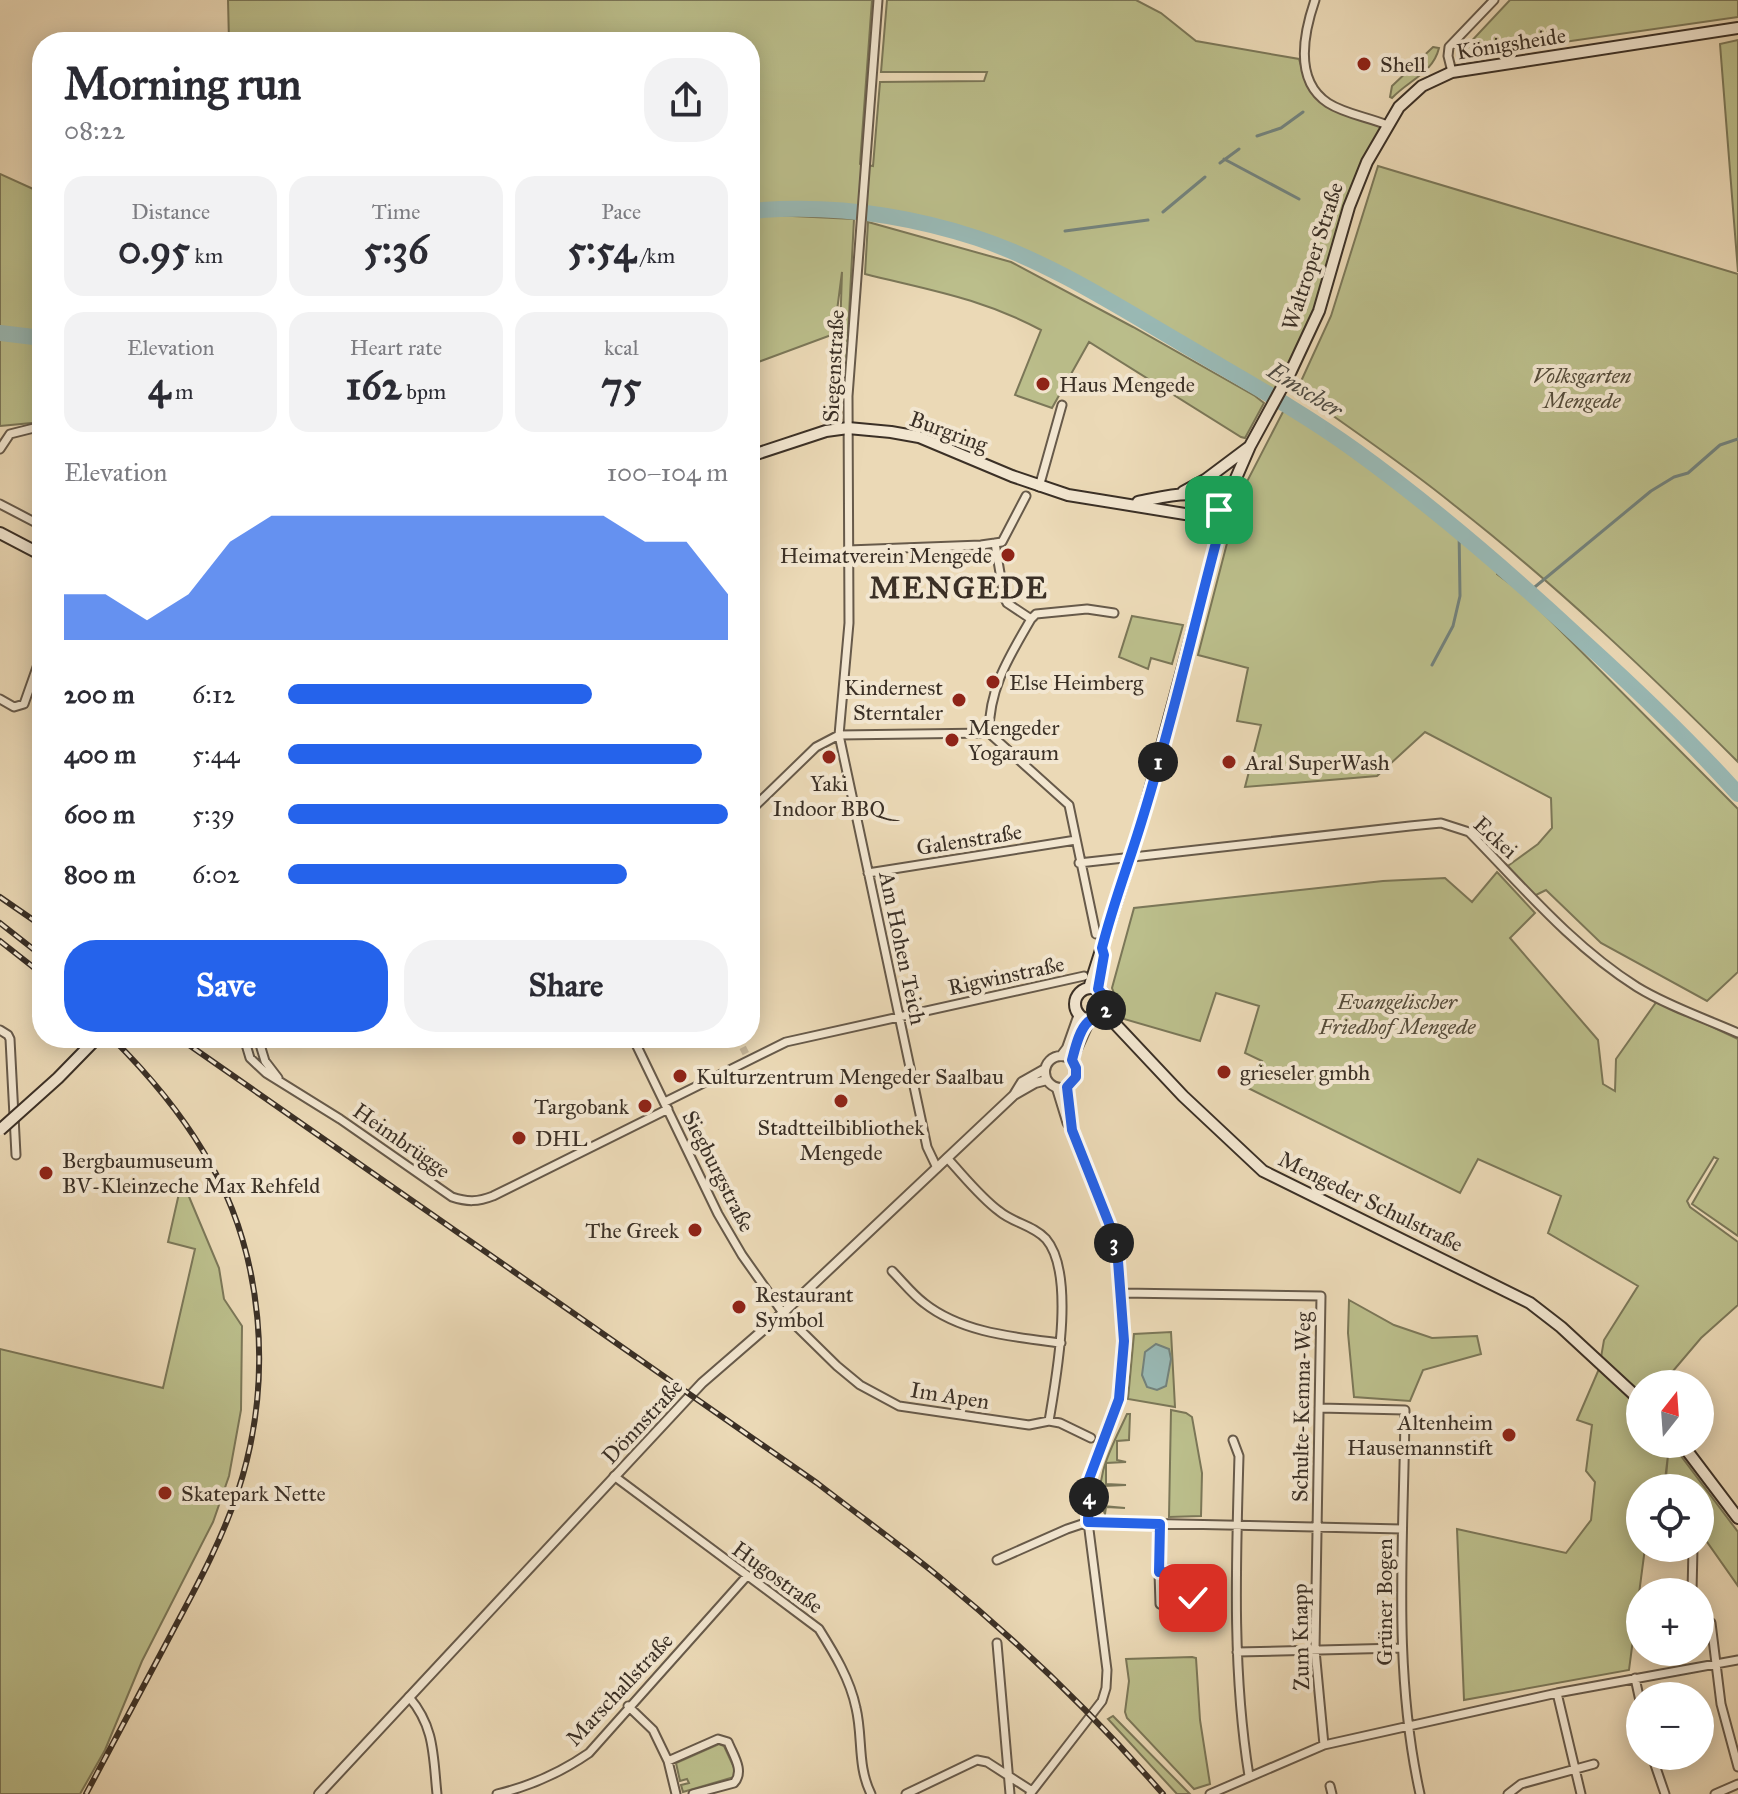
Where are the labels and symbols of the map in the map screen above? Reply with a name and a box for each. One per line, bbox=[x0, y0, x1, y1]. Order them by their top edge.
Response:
street label: Königsheide bbox=[1455, 22, 1568, 65]
place label: Shell bbox=[1380, 51, 1426, 78]
marker: Shell bbox=[1355, 55, 1373, 73]
street label: Waltroper Straße bbox=[1276, 179, 1349, 333]
street label: Siegenstraße bbox=[817, 309, 850, 423]
water label: Emscher bbox=[1261, 355, 1350, 426]
park label: Volksgarten Mengede bbox=[1533, 362, 1632, 414]
place label: Haus Mengede bbox=[1059, 371, 1195, 398]
marker: Haus Mengede bbox=[1034, 375, 1052, 393]
street label: Burgring bbox=[906, 405, 992, 458]
pin bbox=[1185, 476, 1253, 544]
place label: Heimatverein Mengede bbox=[780, 542, 992, 569]
marker: Heimatverein Mengede bbox=[999, 546, 1017, 564]
district label: MENGEDE bbox=[869, 570, 1049, 606]
place label: Else Heimberg bbox=[1009, 669, 1144, 696]
marker: Else Heimberg bbox=[984, 673, 1002, 691]
place label: Kindernest Sterntaler bbox=[844, 674, 944, 726]
marker: Kindernest Sterntaler bbox=[950, 691, 968, 709]
place label: Mengeder Yogaraum bbox=[968, 714, 1060, 766]
marker: Mengeder Yogaraum bbox=[943, 731, 961, 749]
pin: 1 bbox=[1138, 742, 1178, 782]
marker: Yaki Indoor BBQ bbox=[820, 748, 838, 766]
place label: Aral SuperWash bbox=[1244, 749, 1390, 776]
marker: Aral SuperWash bbox=[1220, 753, 1238, 771]
place label: Yaki Indoor BBQ bbox=[773, 770, 901, 822]
street label: Eckei bbox=[1468, 811, 1523, 864]
street label: Galenstraße bbox=[915, 818, 1024, 861]
street label: Am Hohen Teich bbox=[873, 868, 932, 1027]
street label: Rigwinstraße bbox=[945, 950, 1067, 1001]
park label: Evangelischer Friedhof Mengede bbox=[1318, 988, 1476, 1040]
pin: 2 bbox=[1086, 990, 1126, 1030]
place label: grieseler gmbh bbox=[1240, 1059, 1370, 1086]
place label: Kulturzentrum Mengeder Saalbau bbox=[696, 1063, 1004, 1090]
marker: grieseler gmbh bbox=[1215, 1063, 1233, 1081]
marker: Kulturzentrum Mengeder Saalbau bbox=[671, 1067, 689, 1085]
marker: Stadtteilbibliothek Mengede bbox=[832, 1092, 850, 1110]
place label: Targobank bbox=[534, 1093, 630, 1120]
street label: Heimbrügge bbox=[348, 1097, 456, 1184]
marker: Targobank bbox=[636, 1097, 654, 1115]
street label: Siegburgstraße bbox=[676, 1106, 761, 1237]
place label: Stadtteilbibliothek Mengede bbox=[758, 1114, 925, 1166]
place label: DHL bbox=[535, 1125, 587, 1152]
marker: DHL bbox=[510, 1129, 528, 1147]
street label: Mengeder Schulstraße bbox=[1274, 1145, 1467, 1258]
place label: Bergbaumuseum BV-Kleinzeche Max Rehfeld bbox=[62, 1147, 320, 1199]
marker: Bergbaumuseum BV-Kleinzeche Max Rehfeld bbox=[37, 1164, 55, 1182]
place label: The Greek bbox=[585, 1217, 680, 1244]
marker: The Greek bbox=[686, 1221, 704, 1239]
pin: 3 bbox=[1094, 1223, 1134, 1263]
place label: Restaurant Symbol bbox=[755, 1281, 854, 1333]
marker: Restaurant Symbol bbox=[730, 1298, 748, 1316]
street label: Schulte-Kemna-Weg bbox=[1286, 1311, 1317, 1502]
north arrow bbox=[1626, 1370, 1714, 1458]
street label: Dönnstraße bbox=[596, 1373, 689, 1469]
street label: Im Apen bbox=[909, 1376, 991, 1415]
place label: Altenheim Hausemannstift bbox=[1347, 1409, 1494, 1461]
marker: Altenheim Hausemannstift bbox=[1500, 1426, 1518, 1444]
pin: 4 bbox=[1069, 1477, 1109, 1517]
place label: Skatepark Nette bbox=[181, 1480, 326, 1507]
marker: Skatepark Nette bbox=[156, 1484, 174, 1502]
street label: Hugostraße bbox=[727, 1535, 829, 1619]
street label: Grüner Bogen bbox=[1371, 1538, 1398, 1666]
pin bbox=[1159, 1564, 1227, 1632]
street label: Zum Knapp bbox=[1286, 1583, 1315, 1691]
street label: Marschallstraße bbox=[560, 1627, 679, 1752]

